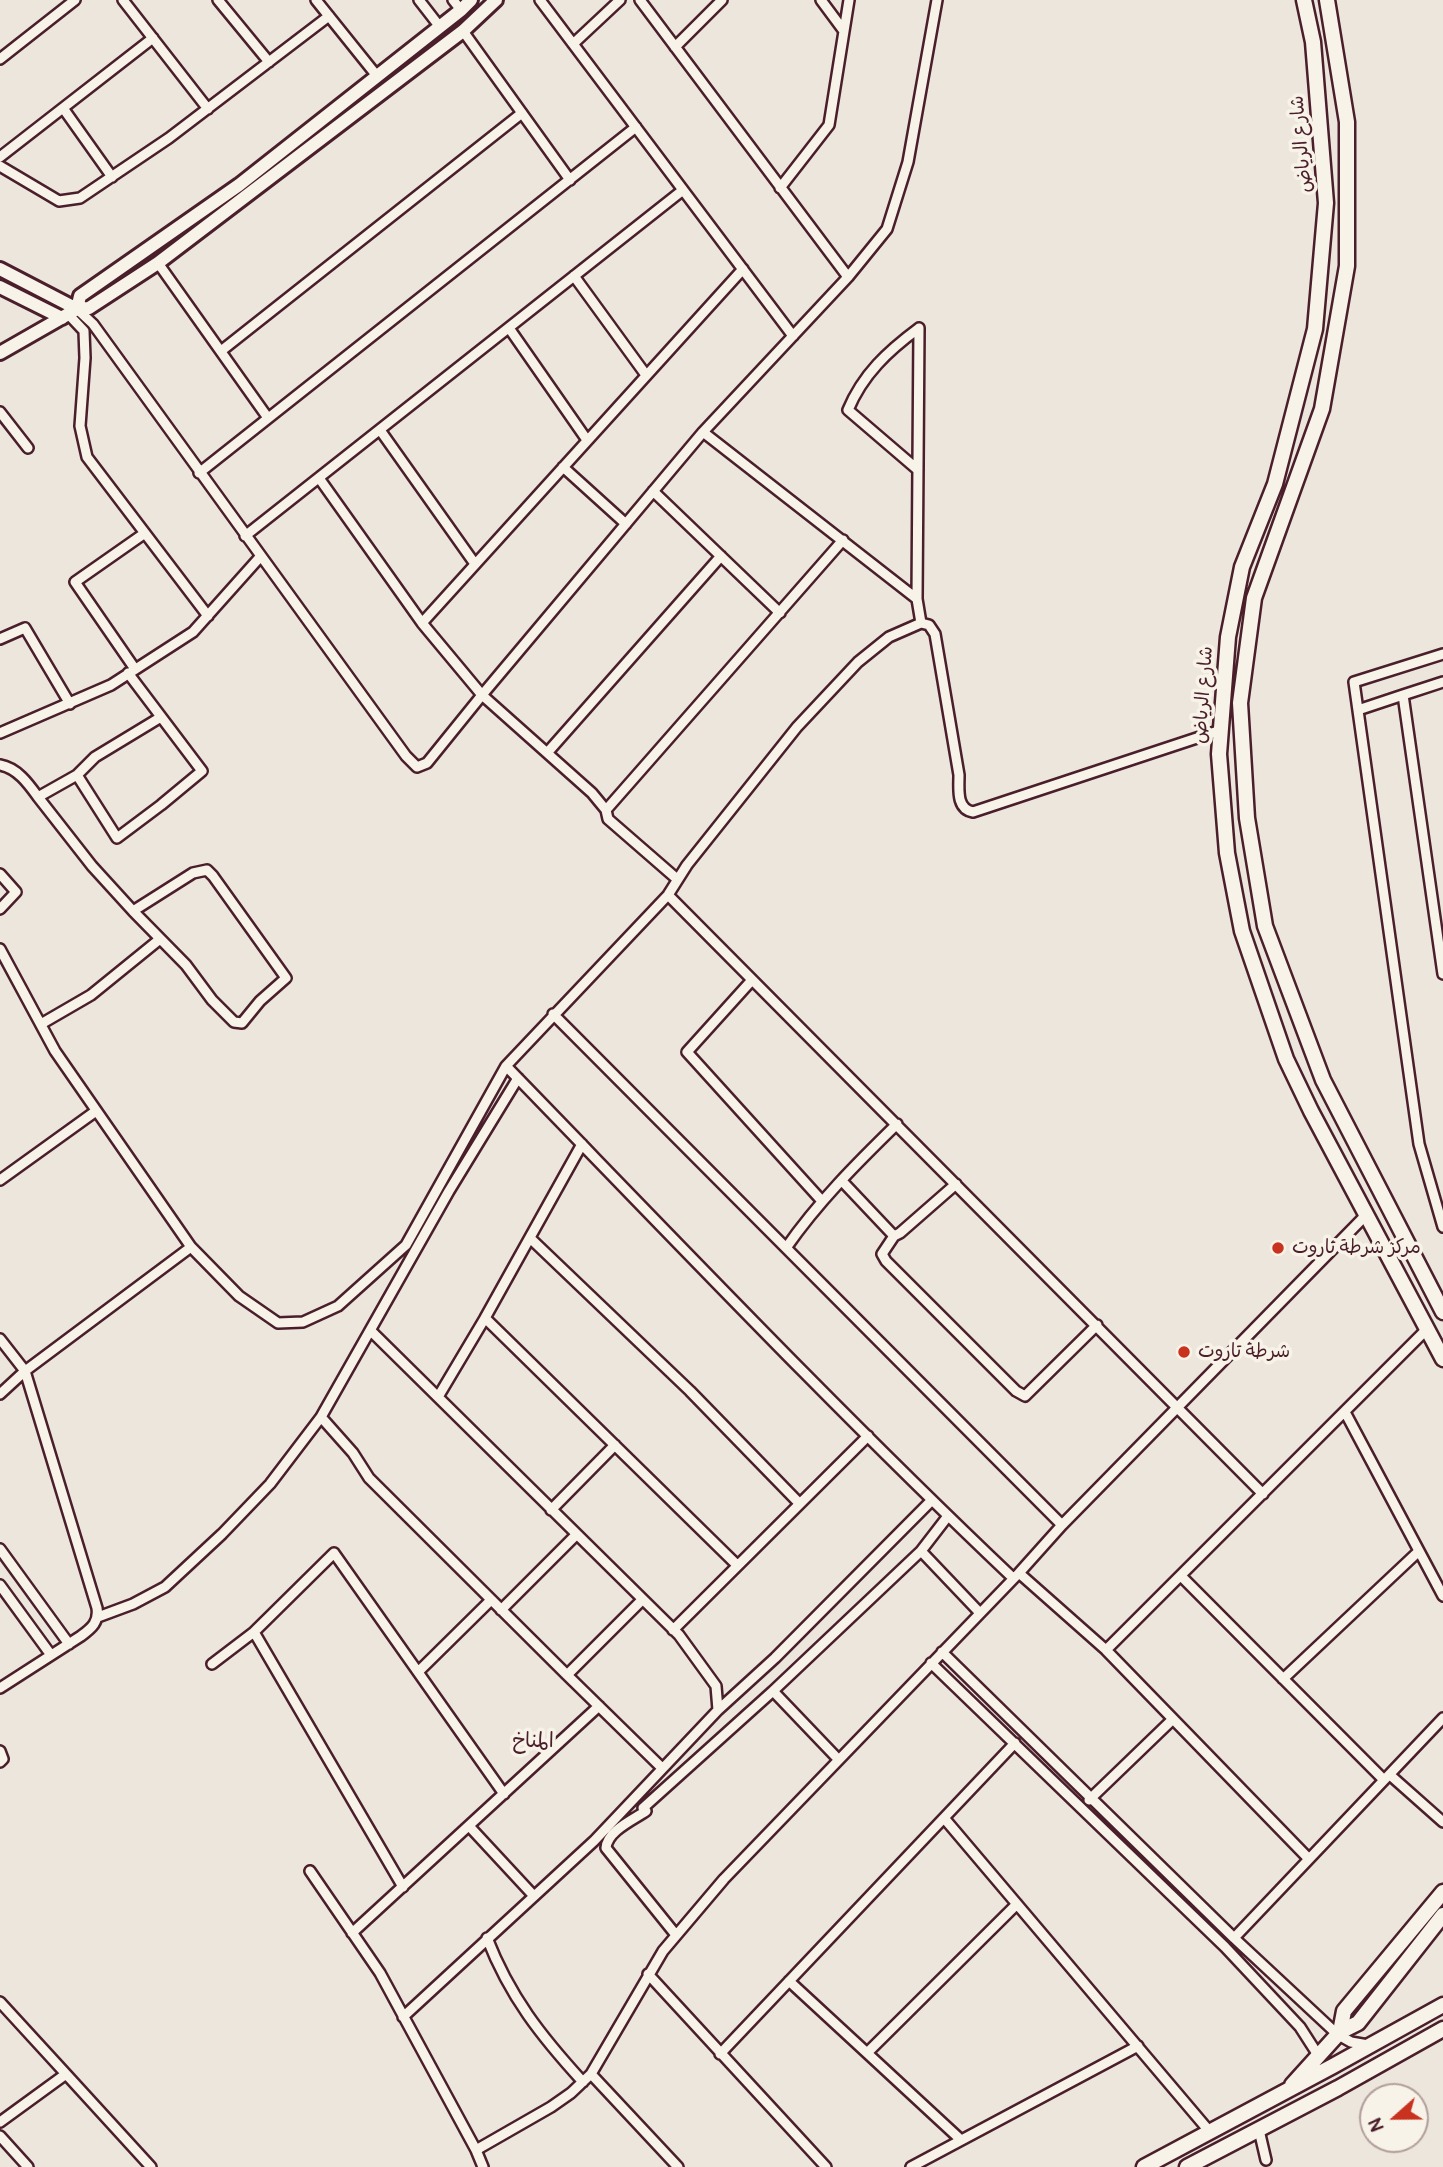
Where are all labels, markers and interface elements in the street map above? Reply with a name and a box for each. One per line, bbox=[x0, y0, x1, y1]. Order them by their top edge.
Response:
street label: شارع الرياض bbox=[1286, 94, 1318, 194]
street label: شارع الرياض bbox=[1189, 646, 1219, 744]
place label: مركز شرطة تاروت bbox=[1292, 1237, 1421, 1259]
marker: مركز شرطة تاروت bbox=[1270, 1240, 1286, 1256]
place label: شرطة تاروت bbox=[1198, 1341, 1290, 1363]
marker: شرطة تاروت bbox=[1176, 1344, 1192, 1360]
district label: المناخ bbox=[512, 1729, 554, 1755]
north arrow bbox=[1359, 2083, 1429, 2153]
text: N bbox=[1363, 2115, 1390, 2135]

